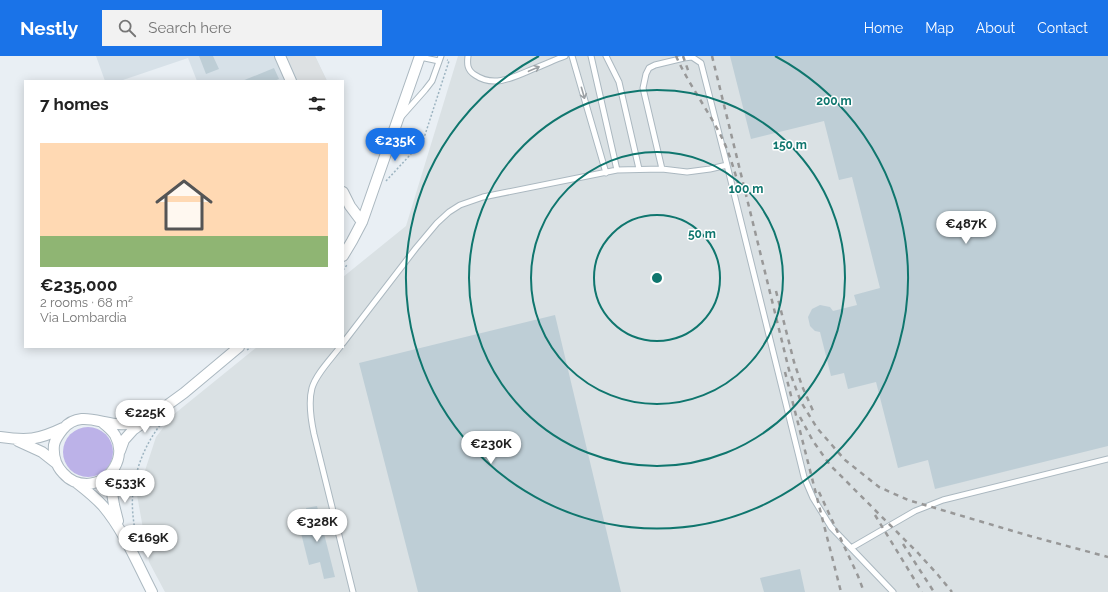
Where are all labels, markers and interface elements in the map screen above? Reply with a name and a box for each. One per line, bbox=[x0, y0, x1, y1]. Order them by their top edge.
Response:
search box bbox=[102, 10, 382, 46]
text: Nestly bbox=[20, 17, 78, 39]
icon: search bbox=[116, 17, 138, 39]
text: Search here bbox=[148, 19, 232, 37]
text: Home bbox=[864, 20, 903, 36]
text: Map bbox=[925, 20, 954, 36]
text: About bbox=[976, 20, 1015, 36]
text: Contact bbox=[1037, 20, 1088, 36]
one-way arrow bbox=[528, 65, 540, 72]
one-way arrow bbox=[580, 87, 588, 100]
icon: filters bbox=[306, 93, 328, 115]
text: 7 homes bbox=[40, 94, 109, 114]
text: 200 m bbox=[816, 94, 852, 108]
pin: €235K bbox=[367, 128, 423, 162]
text: €235K bbox=[375, 133, 415, 148]
text: 150 m bbox=[773, 138, 807, 152]
icon: home bbox=[148, 169, 220, 241]
text: 100 m bbox=[729, 182, 763, 196]
pin: €487K bbox=[938, 211, 994, 245]
text: €487K bbox=[945, 216, 987, 231]
text: 50 m bbox=[688, 227, 716, 241]
centre of rings bbox=[650, 271, 664, 285]
text: €235,000 bbox=[40, 275, 117, 295]
text: 2 rooms · 68 m² bbox=[40, 295, 133, 310]
text: Via Lombardia bbox=[40, 310, 127, 325]
pin: €225K bbox=[117, 400, 173, 434]
text: €225K bbox=[125, 405, 165, 420]
pin: €230K bbox=[463, 431, 519, 465]
text: €230K bbox=[470, 436, 512, 451]
pin: €533K bbox=[97, 470, 153, 504]
text: €533K bbox=[105, 475, 145, 490]
pin: €328K bbox=[289, 509, 345, 543]
text: €328K bbox=[296, 514, 338, 529]
pin: €169K bbox=[120, 525, 176, 559]
text: €169K bbox=[127, 530, 169, 545]

